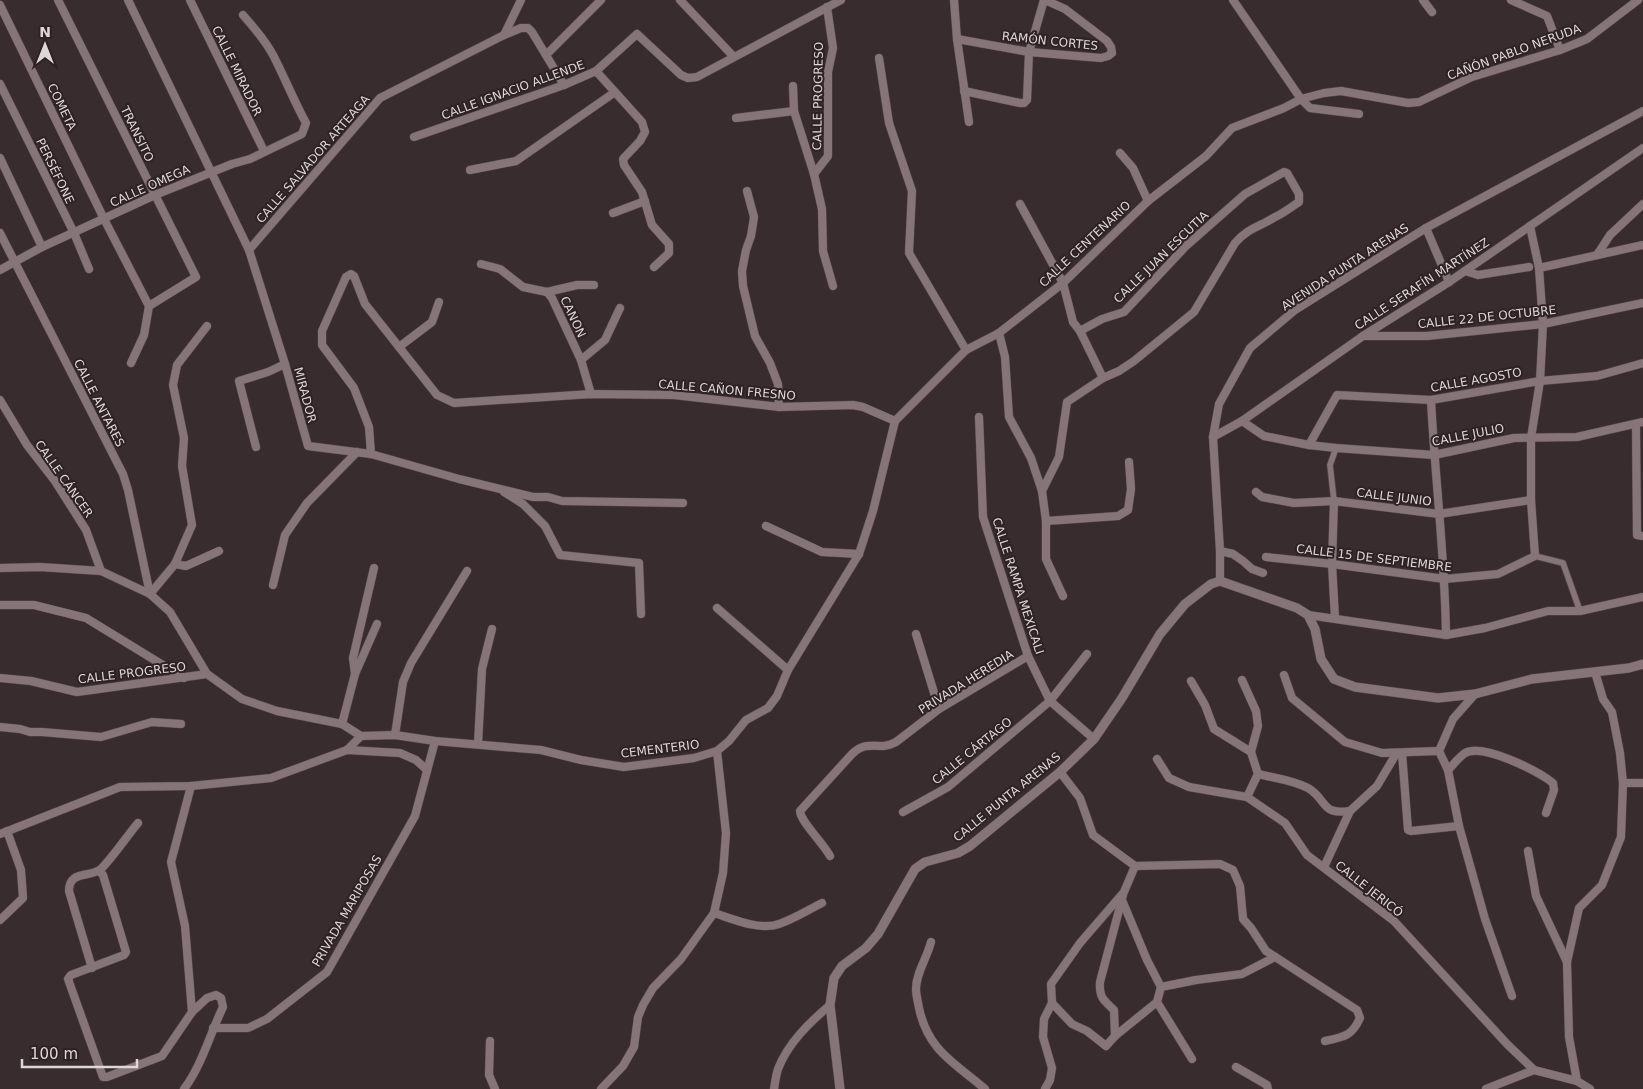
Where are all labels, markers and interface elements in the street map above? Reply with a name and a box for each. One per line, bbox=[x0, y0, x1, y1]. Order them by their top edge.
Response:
north arrow bbox=[20, 20, 70, 70]
street label: CAÑÓN PABLO NERUDA bbox=[1445, 20, 1583, 83]
text: N bbox=[39, 24, 51, 40]
street label: CALLE MIRADOR bbox=[209, 24, 265, 118]
street label: RAMÓN CORTES bbox=[1001, 28, 1099, 53]
street label: CALLE PROGRESO bbox=[810, 42, 826, 150]
street label: CALLE IGNACIO ALLENDE bbox=[440, 58, 586, 122]
street label: COMETA bbox=[45, 81, 80, 133]
street label: CALLE SALVADOR ARTEAGA bbox=[253, 91, 373, 226]
street label: TRANSITO bbox=[117, 103, 157, 164]
street label: PERSÉFONE bbox=[33, 135, 78, 206]
street label: CALLE OMEGA bbox=[108, 162, 193, 210]
street label: CALLE CENTENARIO bbox=[1036, 198, 1134, 290]
street label: CALLE JUAN ESCUTIA bbox=[1111, 208, 1212, 306]
street label: AVENIDA PUNTA ARENAS bbox=[1279, 221, 1411, 313]
street label: CALLE SERAFÍN MARTÍNEZ bbox=[1352, 234, 1492, 333]
street label: CANON bbox=[557, 294, 589, 340]
street label: CALLE 22 DE OCTUBRE bbox=[1417, 303, 1557, 331]
street label: CALLE ANTARES bbox=[71, 357, 127, 449]
street label: CALLE AGOSTO bbox=[1429, 365, 1523, 395]
street label: MIRADOR bbox=[291, 366, 319, 424]
street label: CALLE CAÑON FRESNO bbox=[658, 376, 796, 403]
street label: CALLE JULIO bbox=[1431, 421, 1505, 449]
street label: CALLE CÁNCER bbox=[32, 437, 97, 520]
street label: CALLE JUNIO bbox=[1356, 485, 1432, 509]
street label: CALLE RAMPA MEXICALI bbox=[989, 516, 1047, 656]
street label: CALLE 15 DE SEPTIEMBRE bbox=[1295, 542, 1453, 574]
street label: PRIVADA HEREDIA bbox=[916, 647, 1017, 717]
street label: CALLE PROGRESO bbox=[77, 659, 187, 687]
street label: CALLE CÁRTAGO bbox=[929, 714, 1015, 787]
street label: CEMENTERIO bbox=[620, 737, 700, 761]
street label: CALLE PUNTA ARENAS bbox=[951, 749, 1063, 845]
street label: PRIVADA MARIPOSAS bbox=[309, 853, 385, 969]
street label: CALLE JERICÓ bbox=[1332, 857, 1406, 920]
scale bar bbox=[22, 1036, 138, 1068]
text: 100 m bbox=[30, 1045, 78, 1063]

